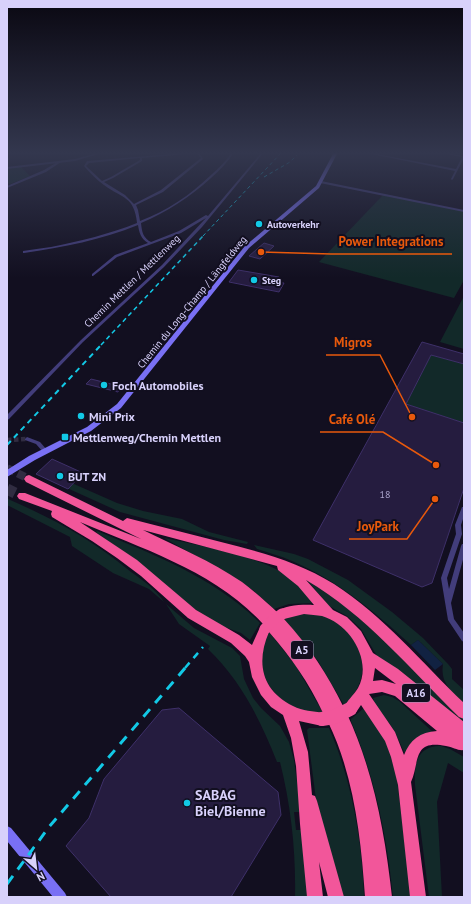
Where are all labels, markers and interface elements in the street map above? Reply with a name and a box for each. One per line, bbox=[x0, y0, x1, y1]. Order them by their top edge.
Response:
place label: Autoverkehr bbox=[267, 218, 320, 231]
marker: Autoverkehr bbox=[254, 219, 264, 229]
callout: Power Integrations bbox=[331, 229, 452, 254]
street label: Chemin Mettlen / Mettlenweg bbox=[81, 232, 183, 330]
street label: Chemin du Long-Champ / Längfeldweg bbox=[135, 233, 249, 371]
text: Power Integrations bbox=[339, 233, 444, 250]
place label: Steg bbox=[262, 274, 281, 287]
marker: Steg bbox=[249, 275, 259, 285]
callout: Migros bbox=[326, 330, 380, 355]
text: Migros bbox=[334, 334, 372, 351]
place label: Foch Automobiles bbox=[112, 378, 204, 393]
marker: Foch Automobiles bbox=[99, 380, 109, 390]
callout: Café Olé bbox=[320, 407, 383, 432]
place label: Mini Prix bbox=[89, 409, 136, 424]
marker: Mini Prix bbox=[76, 411, 86, 421]
text: Café Olé bbox=[329, 411, 376, 428]
place label: Mettlenweg/Chemin Mettlen bbox=[73, 430, 221, 445]
marker: Mettlenweg/Chemin Mettlen bbox=[60, 432, 70, 442]
place label: BUT ZN bbox=[68, 469, 106, 484]
marker: BUT ZN bbox=[55, 471, 65, 481]
house number: 18 bbox=[380, 488, 390, 501]
callout: JoyPark bbox=[349, 514, 407, 539]
text: JoyPark bbox=[356, 518, 400, 535]
road number: A5 bbox=[291, 641, 313, 659]
road number: A16 bbox=[402, 684, 430, 702]
place label: SABAG Biel/Bienne bbox=[195, 786, 266, 820]
marker: SABAG Biel/Bienne bbox=[182, 798, 192, 808]
north arrow bbox=[16, 848, 56, 888]
text: N bbox=[34, 869, 47, 885]

